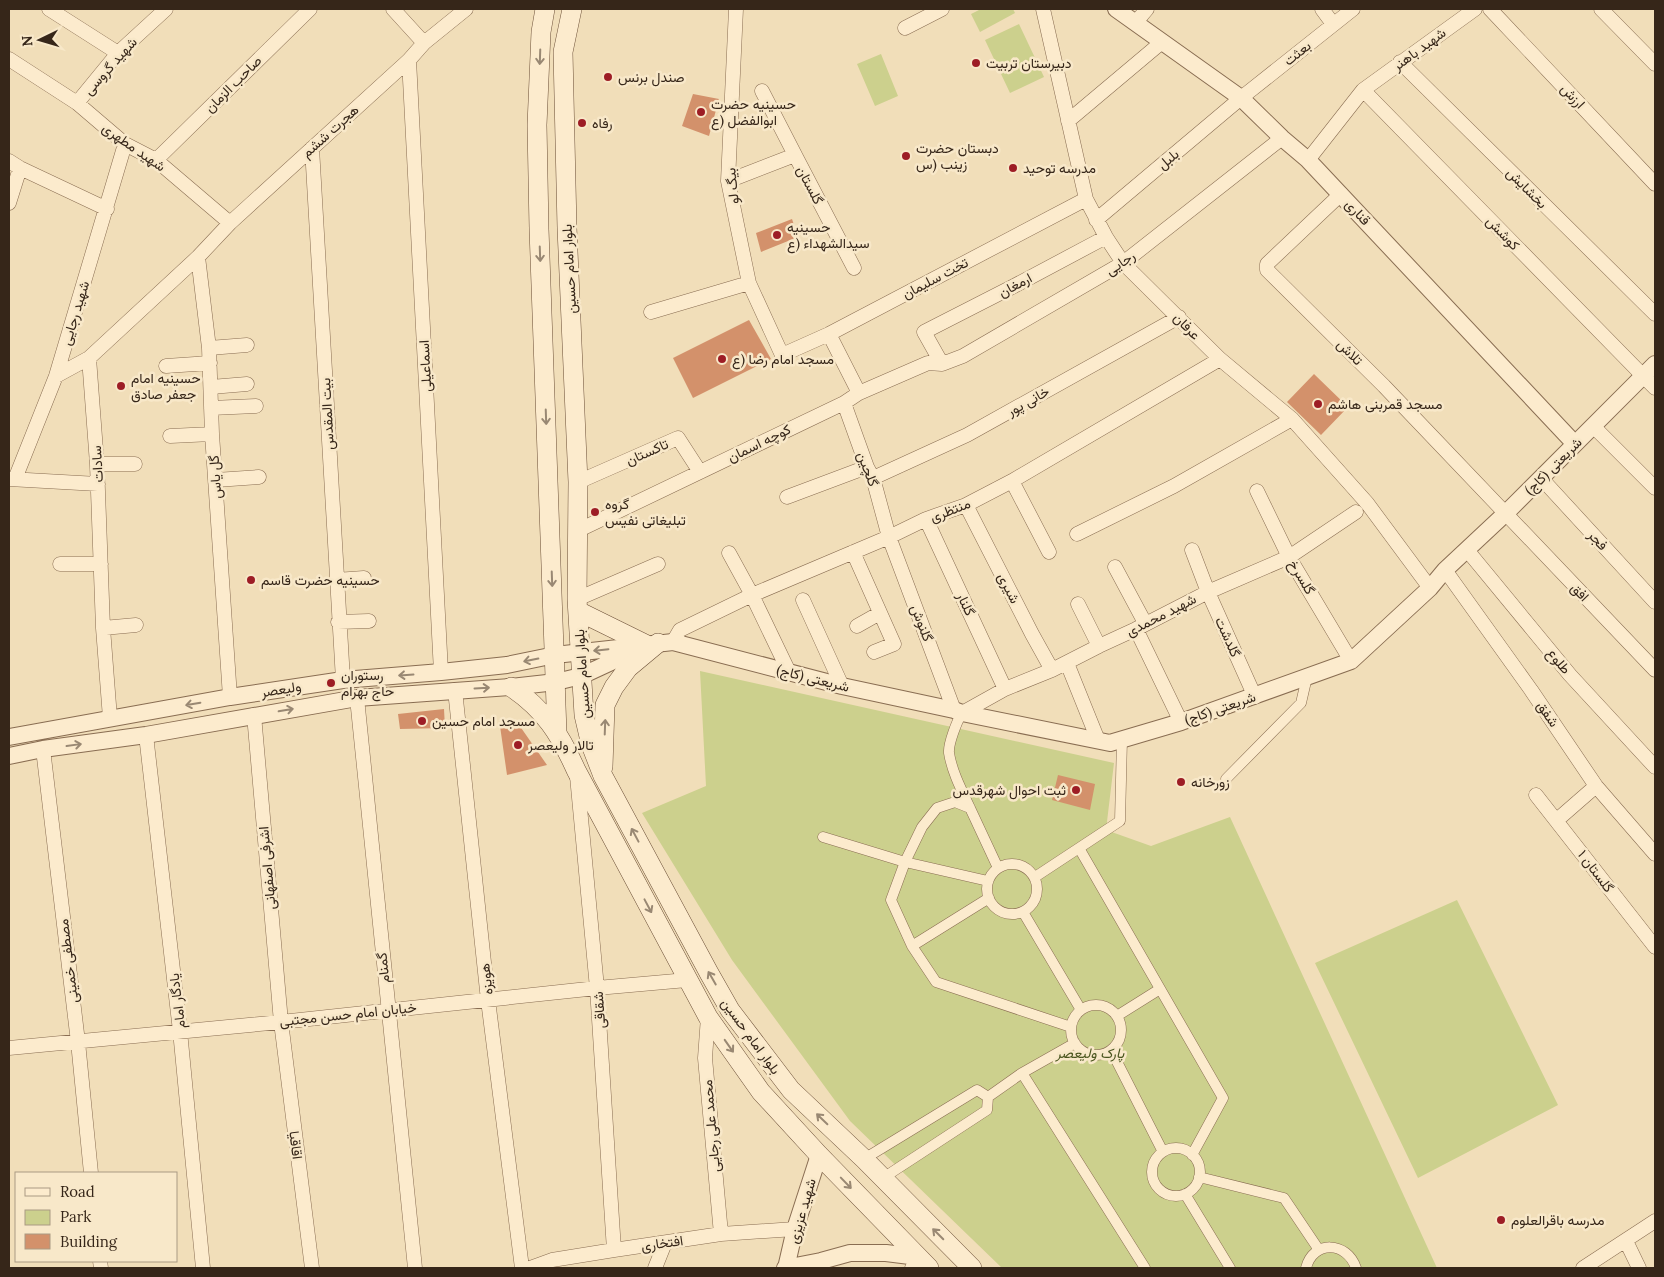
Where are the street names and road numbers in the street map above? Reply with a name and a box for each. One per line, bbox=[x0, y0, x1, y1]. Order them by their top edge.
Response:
street label: شهید باهنر bbox=[1388, 24, 1449, 75]
street label: شهید گروسی bbox=[79, 33, 141, 99]
street label: بعثت bbox=[1280, 37, 1314, 69]
street label: صاحب الزمان bbox=[201, 51, 266, 116]
street label: ارزش bbox=[1557, 80, 1589, 112]
street label: هجرت ششم bbox=[298, 100, 363, 162]
street label: شهید مطهری bbox=[99, 119, 169, 175]
street label: بلبل bbox=[1153, 145, 1183, 173]
street label: گلستان bbox=[792, 163, 828, 207]
street label: بخشایش bbox=[1503, 164, 1551, 212]
street label: بیگ لو bbox=[721, 167, 743, 205]
street label: قناری bbox=[1341, 195, 1375, 229]
street label: کوشش bbox=[1482, 212, 1524, 254]
street label: بلوار امام حسین bbox=[558, 224, 580, 314]
street label: رجایی bbox=[1102, 246, 1139, 279]
street label: تخت سلیمان bbox=[899, 253, 971, 303]
street label: ارمغان bbox=[995, 269, 1035, 301]
street label: شهید رجایی bbox=[57, 279, 93, 347]
street label: عرفان bbox=[1170, 309, 1204, 343]
street label: تلاش bbox=[1333, 335, 1367, 369]
street label: اسماعیلی bbox=[415, 340, 435, 392]
street label: بیت المقدس bbox=[316, 377, 338, 451]
street label: خانی پور bbox=[1003, 382, 1053, 421]
street label: کوچه اسمان bbox=[724, 420, 794, 467]
street label: شریعتی (کاج) bbox=[1520, 433, 1587, 500]
street label: تاکستان bbox=[623, 435, 671, 469]
street label: سادات bbox=[87, 445, 107, 483]
street label: گلچین bbox=[852, 449, 883, 489]
street label: گل یاس bbox=[204, 455, 226, 499]
street label: منتظری bbox=[927, 494, 973, 526]
street label: فجر bbox=[1583, 525, 1612, 554]
street label: گلسرخ bbox=[1283, 556, 1319, 599]
street label: شیری bbox=[994, 570, 1024, 606]
street label: افق bbox=[1567, 579, 1593, 605]
street label: گلنار bbox=[952, 588, 979, 619]
street label: شهید محمدی bbox=[1123, 590, 1199, 640]
street label: گلنوش bbox=[907, 602, 937, 644]
street label: گلدشت bbox=[1211, 614, 1245, 660]
street label: بلوار امام حسین bbox=[570, 629, 594, 719]
street label: طلوع bbox=[1541, 644, 1575, 679]
street label: شریعتی (کاج) bbox=[774, 660, 851, 698]
street label: ولیعصر bbox=[258, 677, 303, 701]
street label: شریعتی (کاج) bbox=[1182, 687, 1259, 731]
street label: شفق bbox=[1533, 698, 1563, 730]
street label: اشرفی اصفهانی bbox=[254, 826, 280, 910]
street label: گلستان ۱ bbox=[1574, 846, 1618, 896]
street label: مصطفی خمینی bbox=[54, 918, 82, 1004]
street label: گمنام bbox=[372, 952, 394, 984]
street label: هویزه bbox=[475, 962, 497, 996]
street label: یادگار امام bbox=[165, 972, 189, 1030]
street label: شقاقی bbox=[589, 991, 609, 1029]
street label: بلوار امام حسین bbox=[717, 994, 785, 1078]
street label: خیابان امام حسن مجتبی bbox=[279, 998, 417, 1030]
street label: محمد علی رجایی bbox=[698, 1079, 724, 1173]
street label: اقاقیا bbox=[285, 1130, 307, 1160]
street label: شهید عزیزی bbox=[784, 1176, 820, 1246]
street label: افتخاری bbox=[640, 1231, 684, 1255]

